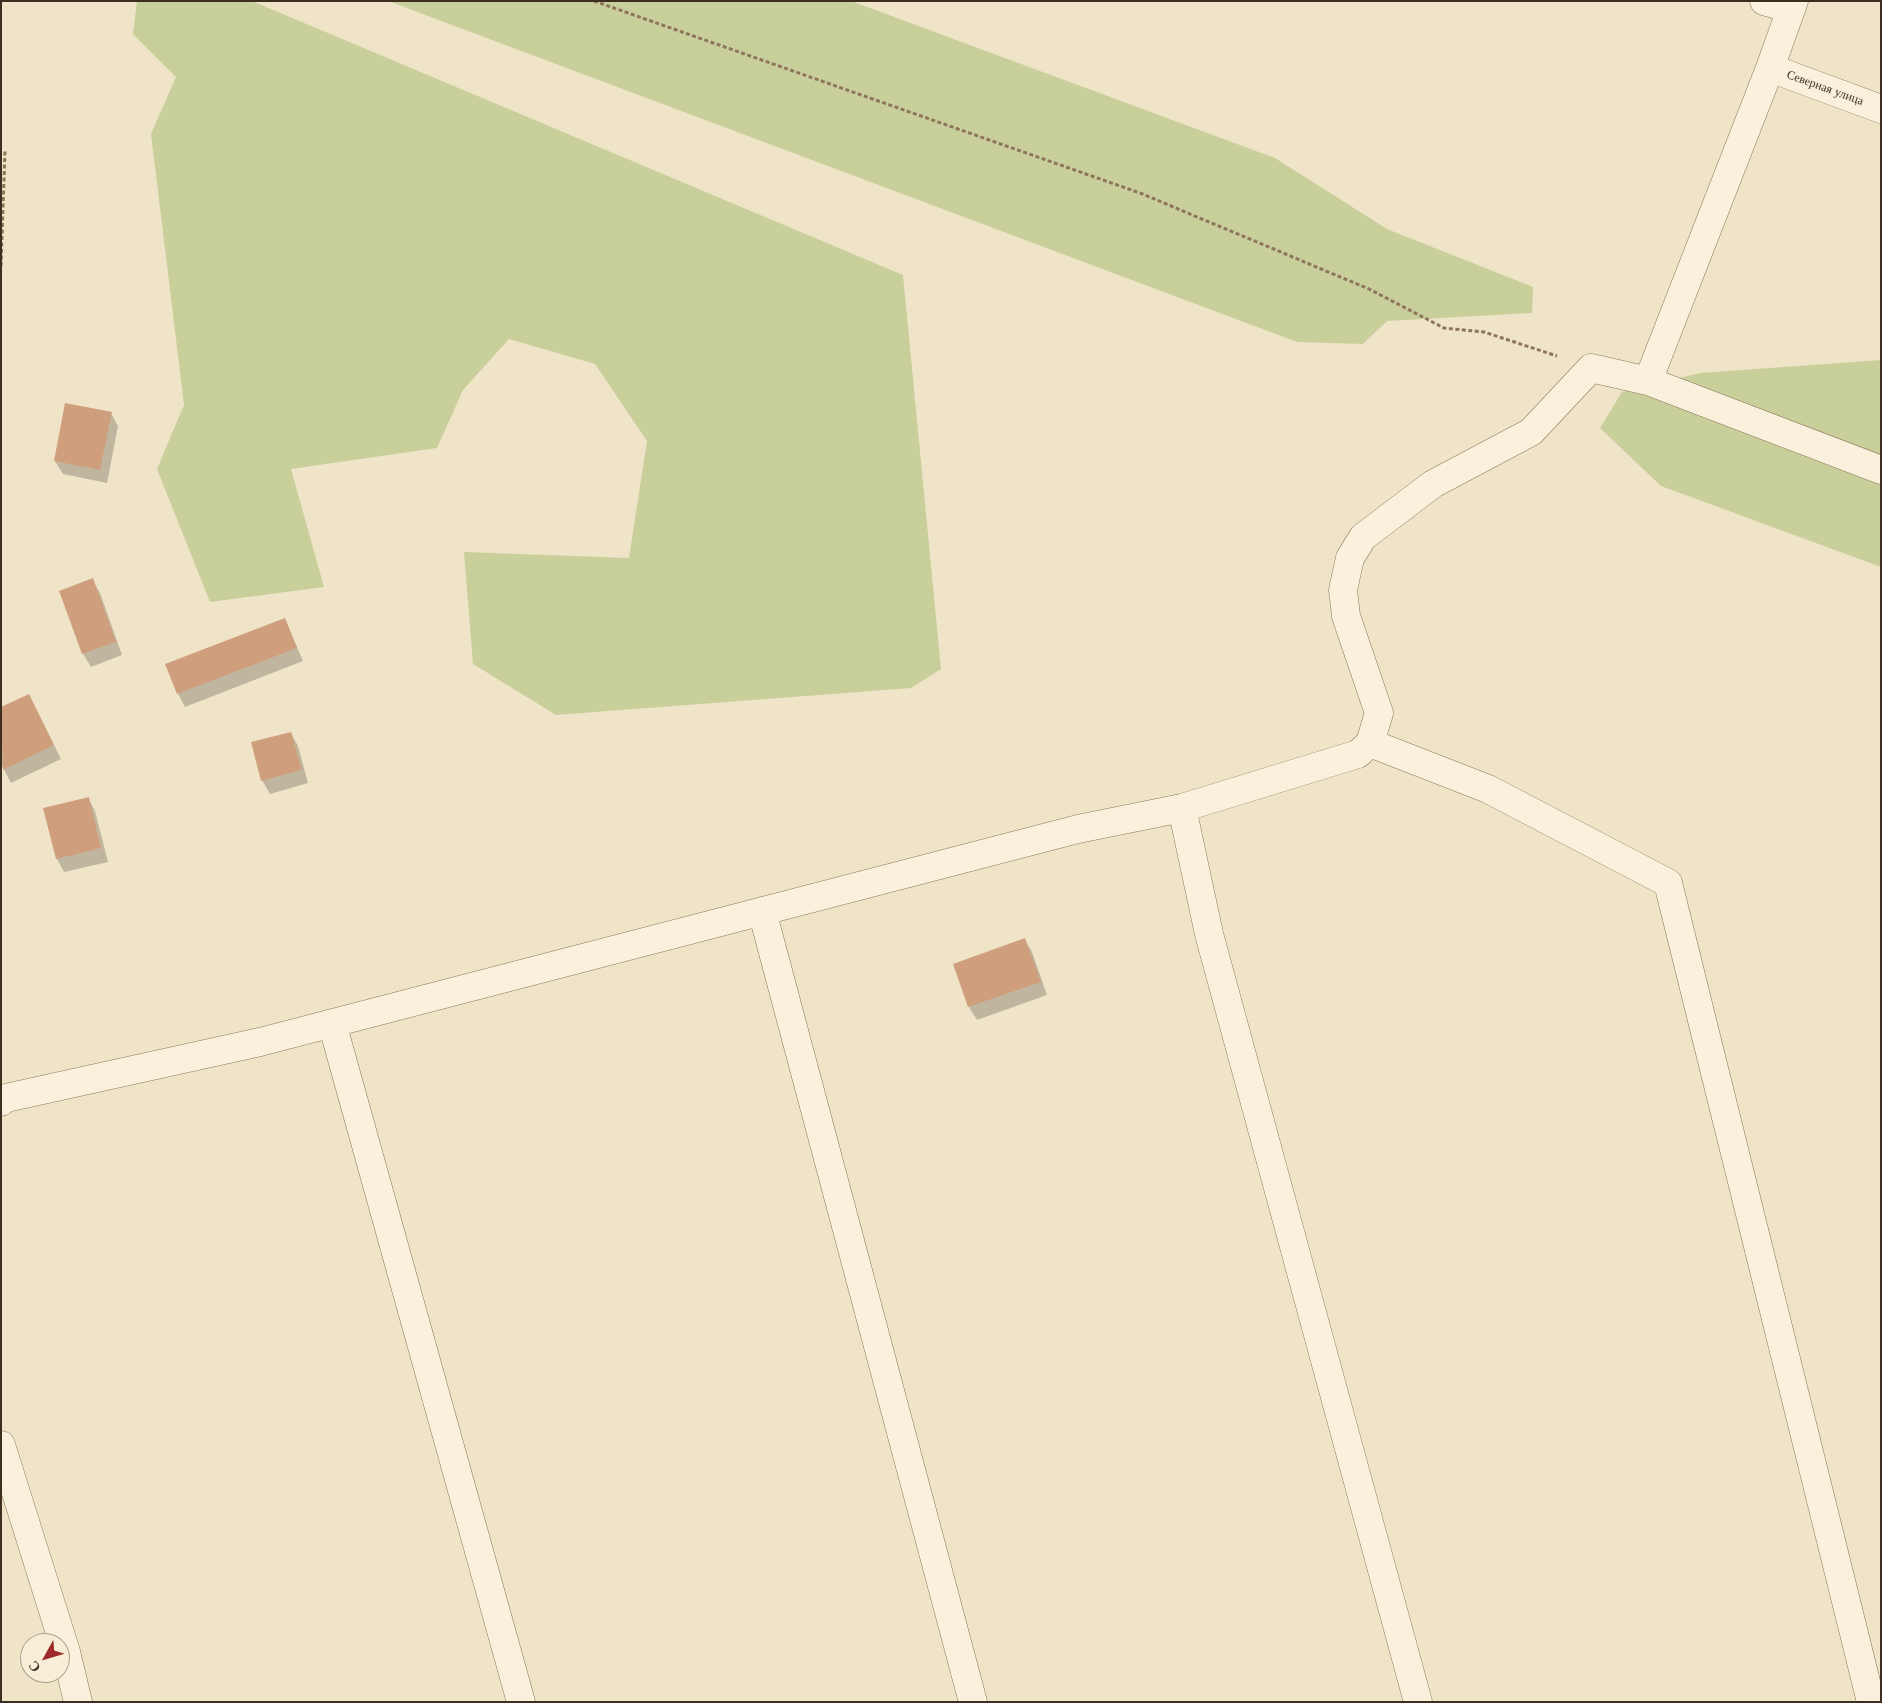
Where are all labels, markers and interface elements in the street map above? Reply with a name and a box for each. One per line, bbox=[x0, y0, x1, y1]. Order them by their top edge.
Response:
street label: Северная улица bbox=[1785, 67, 1865, 109]
north arrow bbox=[20, 1633, 70, 1683]
text: С bbox=[24, 1657, 44, 1676]

